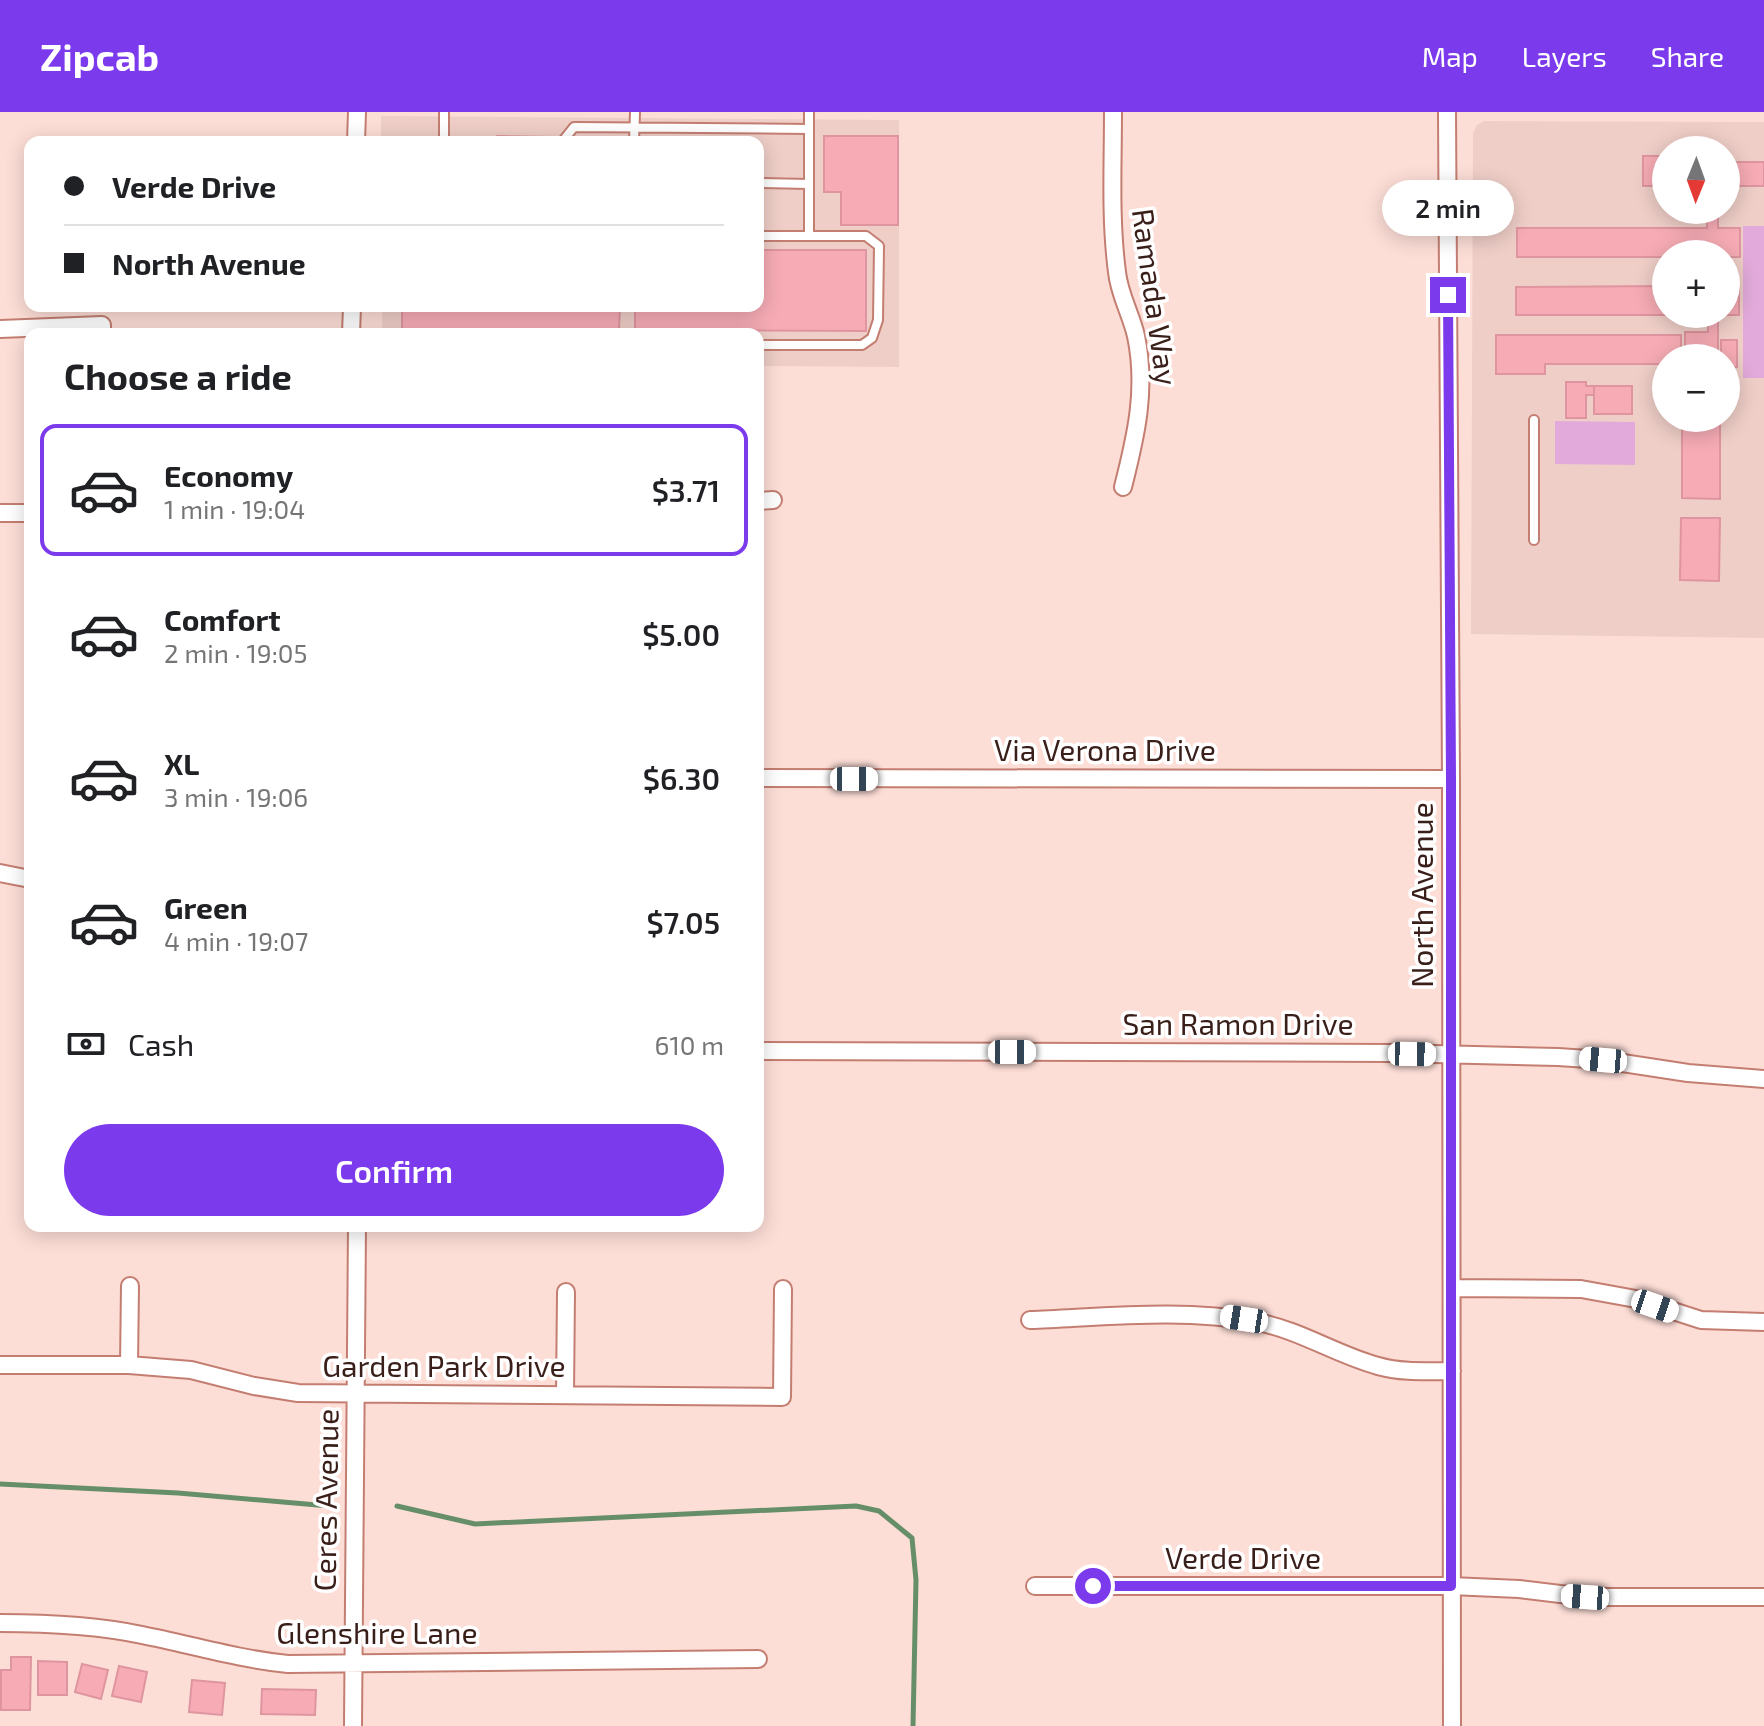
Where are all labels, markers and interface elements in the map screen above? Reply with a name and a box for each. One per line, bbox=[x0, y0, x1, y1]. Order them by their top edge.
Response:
text: Zipcab bbox=[40, 33, 159, 79]
text: Map bbox=[1422, 39, 1478, 73]
text: Layers bbox=[1522, 39, 1607, 73]
text: Share bbox=[1651, 39, 1724, 73]
north arrow bbox=[1652, 136, 1740, 224]
map controls bbox=[1652, 136, 1740, 432]
text: Verde Drive bbox=[112, 168, 276, 204]
callout: 2 min bbox=[1382, 179, 1514, 235]
text: 2 min bbox=[1415, 192, 1481, 223]
street label: Ramada Way bbox=[1126, 206, 1186, 388]
button: + bbox=[1652, 240, 1740, 328]
text: North Avenue bbox=[112, 245, 306, 281]
route end bbox=[1430, 277, 1466, 313]
button: − bbox=[1652, 344, 1740, 432]
text: Choose a ride bbox=[64, 354, 292, 397]
icon: car bbox=[68, 454, 140, 526]
text: Economy bbox=[164, 457, 293, 493]
text: $3.71 bbox=[652, 472, 720, 508]
text: 1 min · 19:04 bbox=[164, 493, 305, 524]
icon: car bbox=[68, 598, 140, 670]
text: Comfort bbox=[164, 601, 281, 637]
text: $5.00 bbox=[642, 616, 720, 652]
text: 2 min · 19:05 bbox=[164, 637, 307, 668]
street label: Via Verona Drive bbox=[994, 731, 1216, 767]
icon: car bbox=[68, 742, 140, 814]
text: XL bbox=[164, 745, 199, 781]
text: $6.30 bbox=[643, 760, 720, 796]
car bbox=[830, 767, 878, 791]
text: 3 min · 19:06 bbox=[164, 781, 308, 812]
street label: North Avenue bbox=[1403, 802, 1439, 988]
icon: car bbox=[68, 886, 140, 958]
text: Green bbox=[164, 889, 248, 925]
text: $7.05 bbox=[646, 904, 720, 940]
text: 4 min · 19:07 bbox=[164, 925, 308, 956]
street label: San Ramon Drive bbox=[1122, 1005, 1354, 1041]
icon: cash bbox=[64, 1022, 108, 1066]
text: Cash bbox=[128, 1026, 194, 1062]
text: 610 m bbox=[655, 1029, 724, 1060]
car bbox=[988, 1040, 1036, 1064]
car bbox=[1388, 1042, 1436, 1066]
car bbox=[1578, 1046, 1628, 1074]
button: Confirm bbox=[64, 1124, 724, 1216]
car bbox=[1628, 1287, 1682, 1325]
car bbox=[1218, 1303, 1270, 1335]
street label: Garden Park Drive bbox=[322, 1347, 566, 1383]
street label: Ceres Avenue bbox=[305, 1408, 345, 1592]
street label: Verde Drive bbox=[1165, 1539, 1321, 1575]
route start bbox=[1075, 1568, 1111, 1604]
car bbox=[1560, 1583, 1610, 1611]
street label: Glenshire Lane bbox=[276, 1614, 478, 1650]

